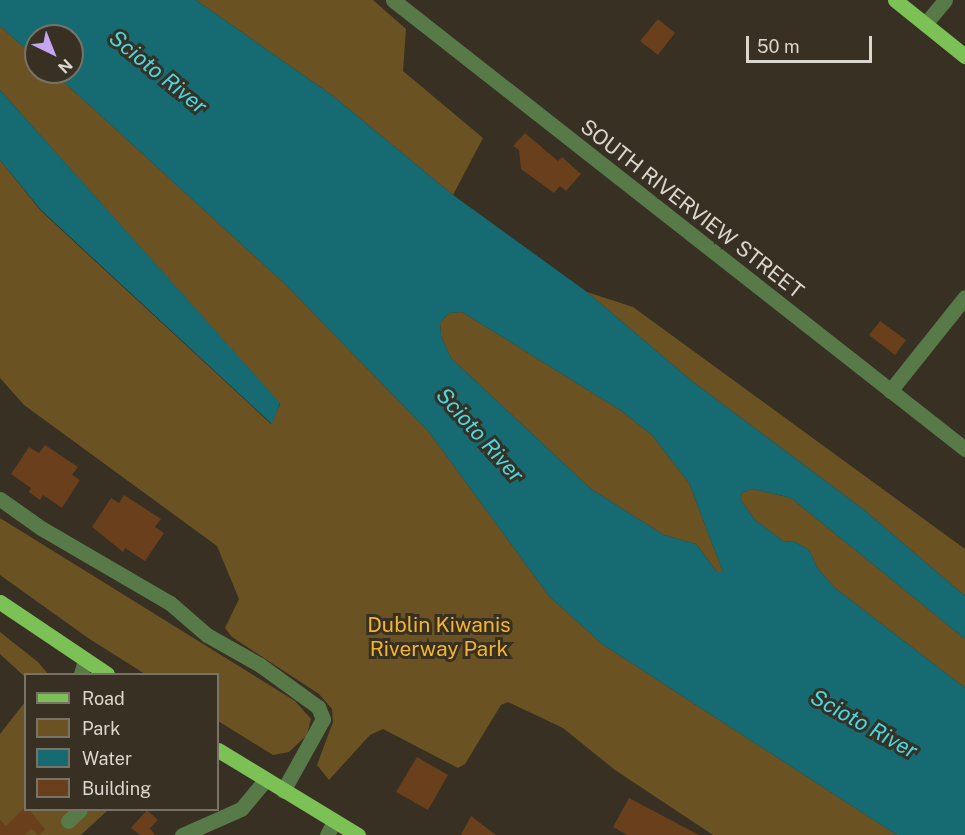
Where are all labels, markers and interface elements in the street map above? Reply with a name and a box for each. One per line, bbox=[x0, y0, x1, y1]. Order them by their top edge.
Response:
north arrow bbox=[24, 24, 84, 84]
scale bar bbox=[749, 24, 875, 62]
water label: Scioto River bbox=[104, 25, 212, 119]
text: 50 m bbox=[757, 36, 800, 57]
text: N bbox=[54, 55, 76, 77]
street label: SOUTH RIVERVIEW STREET bbox=[575, 114, 809, 304]
water label: Scioto River bbox=[431, 382, 529, 488]
park label: Dublin Kiwanis Riverway Park bbox=[367, 612, 511, 662]
legend bbox=[24, 673, 219, 811]
water label: Scioto River bbox=[806, 684, 922, 764]
text: Road bbox=[82, 688, 125, 709]
text: Park bbox=[82, 718, 120, 739]
text: Water bbox=[82, 748, 132, 769]
text: Building bbox=[82, 778, 151, 799]

